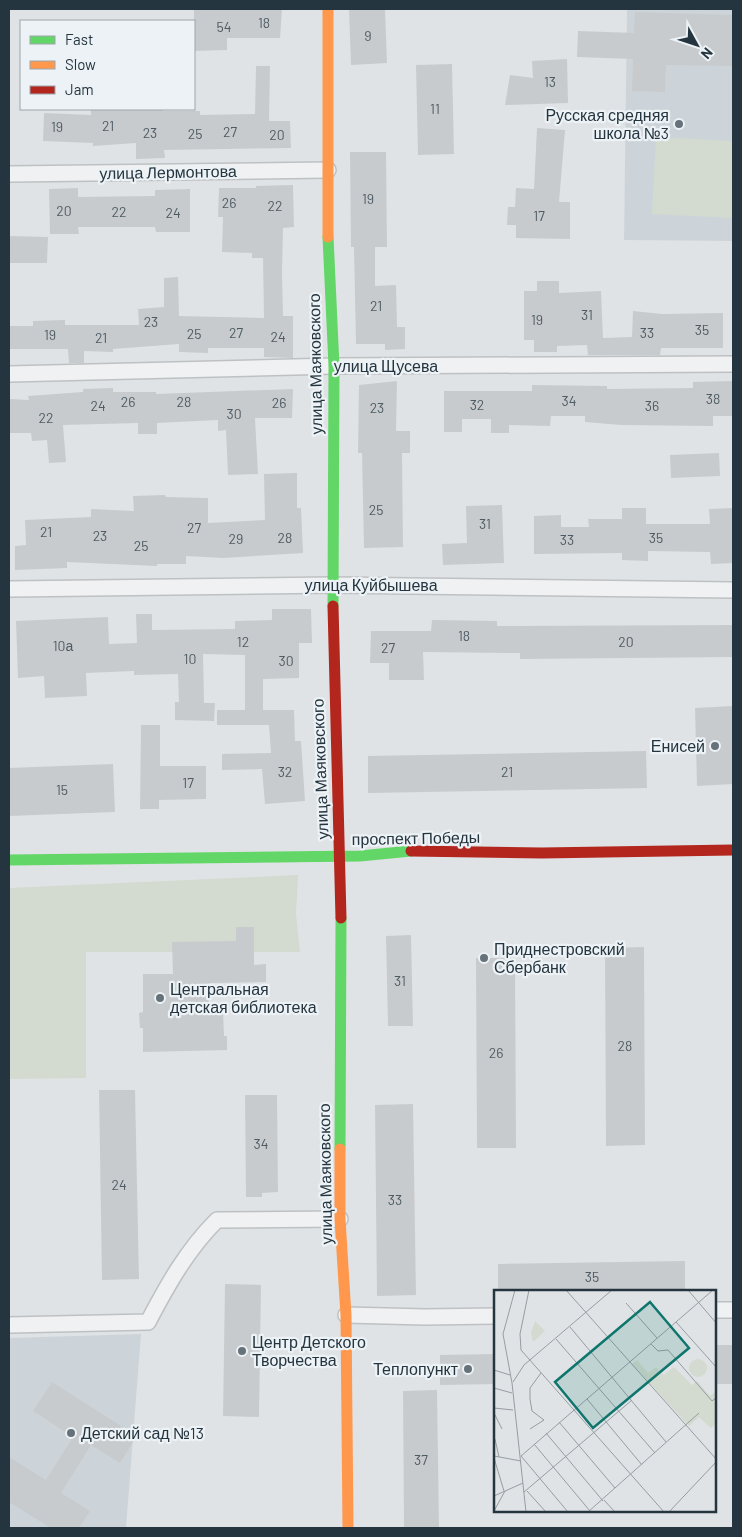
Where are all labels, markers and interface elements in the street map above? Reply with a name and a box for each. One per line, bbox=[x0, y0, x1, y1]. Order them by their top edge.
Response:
house number: 18 bbox=[258, 14, 270, 31]
house number: 54 bbox=[217, 18, 231, 35]
legend bbox=[20, 20, 195, 110]
north arrow bbox=[672, 20, 722, 70]
house number: 9 bbox=[364, 27, 372, 44]
text: Fast bbox=[65, 30, 93, 48]
text: N bbox=[698, 45, 717, 63]
text: Slow bbox=[65, 55, 96, 73]
house number: 13 bbox=[544, 73, 556, 90]
text: Jam bbox=[65, 80, 94, 98]
house number: 11 bbox=[430, 100, 440, 117]
place label: Русская средняя школа №3 bbox=[545, 105, 669, 142]
house number: 21 bbox=[102, 117, 114, 134]
house number: 19 bbox=[51, 118, 63, 135]
marker: Русская средняя школа №3 bbox=[673, 118, 685, 130]
house number: 27 bbox=[223, 123, 237, 140]
house number: 23 bbox=[143, 124, 157, 141]
house number: 25 bbox=[188, 125, 202, 142]
house number: 20 bbox=[269, 126, 285, 143]
street label: улица Лермонтова bbox=[99, 161, 237, 182]
house number: 19 bbox=[362, 190, 374, 207]
house number: 26 bbox=[222, 194, 236, 211]
house number: 22 bbox=[267, 197, 283, 214]
house number: 20 bbox=[56, 202, 72, 219]
house number: 22 bbox=[111, 203, 127, 220]
house number: 24 bbox=[165, 204, 181, 221]
house number: 17 bbox=[533, 207, 545, 224]
street label: улица Маяковского bbox=[304, 293, 325, 435]
house number: 21 bbox=[370, 297, 382, 314]
house number: 31 bbox=[581, 306, 593, 323]
house number: 19 bbox=[531, 311, 543, 328]
house number: 23 bbox=[144, 313, 158, 330]
house number: 35 bbox=[695, 321, 709, 338]
house number: 27 bbox=[229, 324, 243, 341]
house number: 33 bbox=[640, 324, 654, 341]
house number: 25 bbox=[187, 325, 201, 342]
house number: 19 bbox=[44, 326, 56, 343]
house number: 24 bbox=[270, 328, 286, 345]
house number: 21 bbox=[95, 329, 107, 346]
street label: улица Щусева bbox=[334, 356, 438, 375]
house number: 38 bbox=[706, 390, 720, 407]
house number: 34 bbox=[562, 392, 576, 409]
house number: 26 bbox=[121, 393, 135, 410]
house number: 28 bbox=[177, 393, 191, 410]
house number: 26 bbox=[272, 394, 286, 411]
house number: 32 bbox=[470, 396, 484, 413]
house number: 24 bbox=[90, 397, 106, 414]
house number: 36 bbox=[645, 397, 659, 414]
house number: 23 bbox=[370, 399, 384, 416]
house number: 30 bbox=[226, 405, 242, 422]
house number: 22 bbox=[38, 409, 54, 426]
house number: 25 bbox=[369, 501, 383, 518]
house number: 31 bbox=[479, 515, 491, 532]
house number: 27 bbox=[187, 519, 201, 536]
house number: 21 bbox=[40, 523, 52, 540]
house number: 23 bbox=[93, 527, 107, 544]
house number: 28 bbox=[278, 529, 292, 546]
house number: 35 bbox=[649, 529, 663, 546]
house number: 29 bbox=[229, 530, 243, 547]
house number: 33 bbox=[560, 531, 574, 548]
house number: 25 bbox=[134, 537, 148, 554]
street label: улица Куйбышева bbox=[304, 575, 438, 594]
house number: 18 bbox=[458, 627, 470, 644]
house number: 12 bbox=[237, 633, 249, 650]
house number: 20 bbox=[618, 633, 634, 650]
house number: 10а bbox=[53, 637, 74, 654]
house number: 27 bbox=[381, 639, 395, 656]
house number: 10 bbox=[184, 650, 196, 667]
house number: 30 bbox=[278, 652, 294, 669]
street label: улица Маяковского bbox=[308, 698, 331, 840]
place label: Енисей bbox=[651, 736, 705, 755]
marker: Енисей bbox=[709, 740, 721, 752]
house number: 32 bbox=[278, 763, 292, 780]
house number: 21 bbox=[501, 763, 513, 780]
house number: 17 bbox=[182, 774, 194, 791]
house number: 15 bbox=[56, 781, 68, 798]
street label: проспект Победы bbox=[352, 827, 480, 848]
place label: Приднестровский Сбербанк bbox=[494, 939, 625, 976]
marker: Приднестровский Сбербанк bbox=[478, 952, 490, 964]
house number: 31 bbox=[394, 972, 406, 989]
place label: Центральная детская библиотека bbox=[170, 979, 317, 1016]
marker: Центральная детская библиотека bbox=[154, 992, 166, 1004]
house number: 28 bbox=[618, 1037, 632, 1054]
house number: 26 bbox=[489, 1044, 503, 1061]
street label: улица Маяковского bbox=[314, 1103, 335, 1245]
house number: 34 bbox=[254, 1135, 268, 1152]
house number: 24 bbox=[111, 1176, 127, 1193]
house number: 33 bbox=[388, 1191, 402, 1208]
house number: 35 bbox=[585, 1268, 599, 1285]
inset map bbox=[494, 1290, 717, 1512]
place label: Центр Детского Творчества bbox=[252, 1332, 366, 1369]
marker: Центр Детского Творчества bbox=[236, 1345, 248, 1357]
place label: Теплопункт bbox=[373, 1359, 459, 1378]
marker: Теплопункт bbox=[462, 1363, 474, 1375]
place label: Детский сад №13 bbox=[81, 1423, 204, 1442]
marker: Детский сад №13 bbox=[65, 1427, 77, 1439]
house number: 37 bbox=[414, 1451, 428, 1468]

